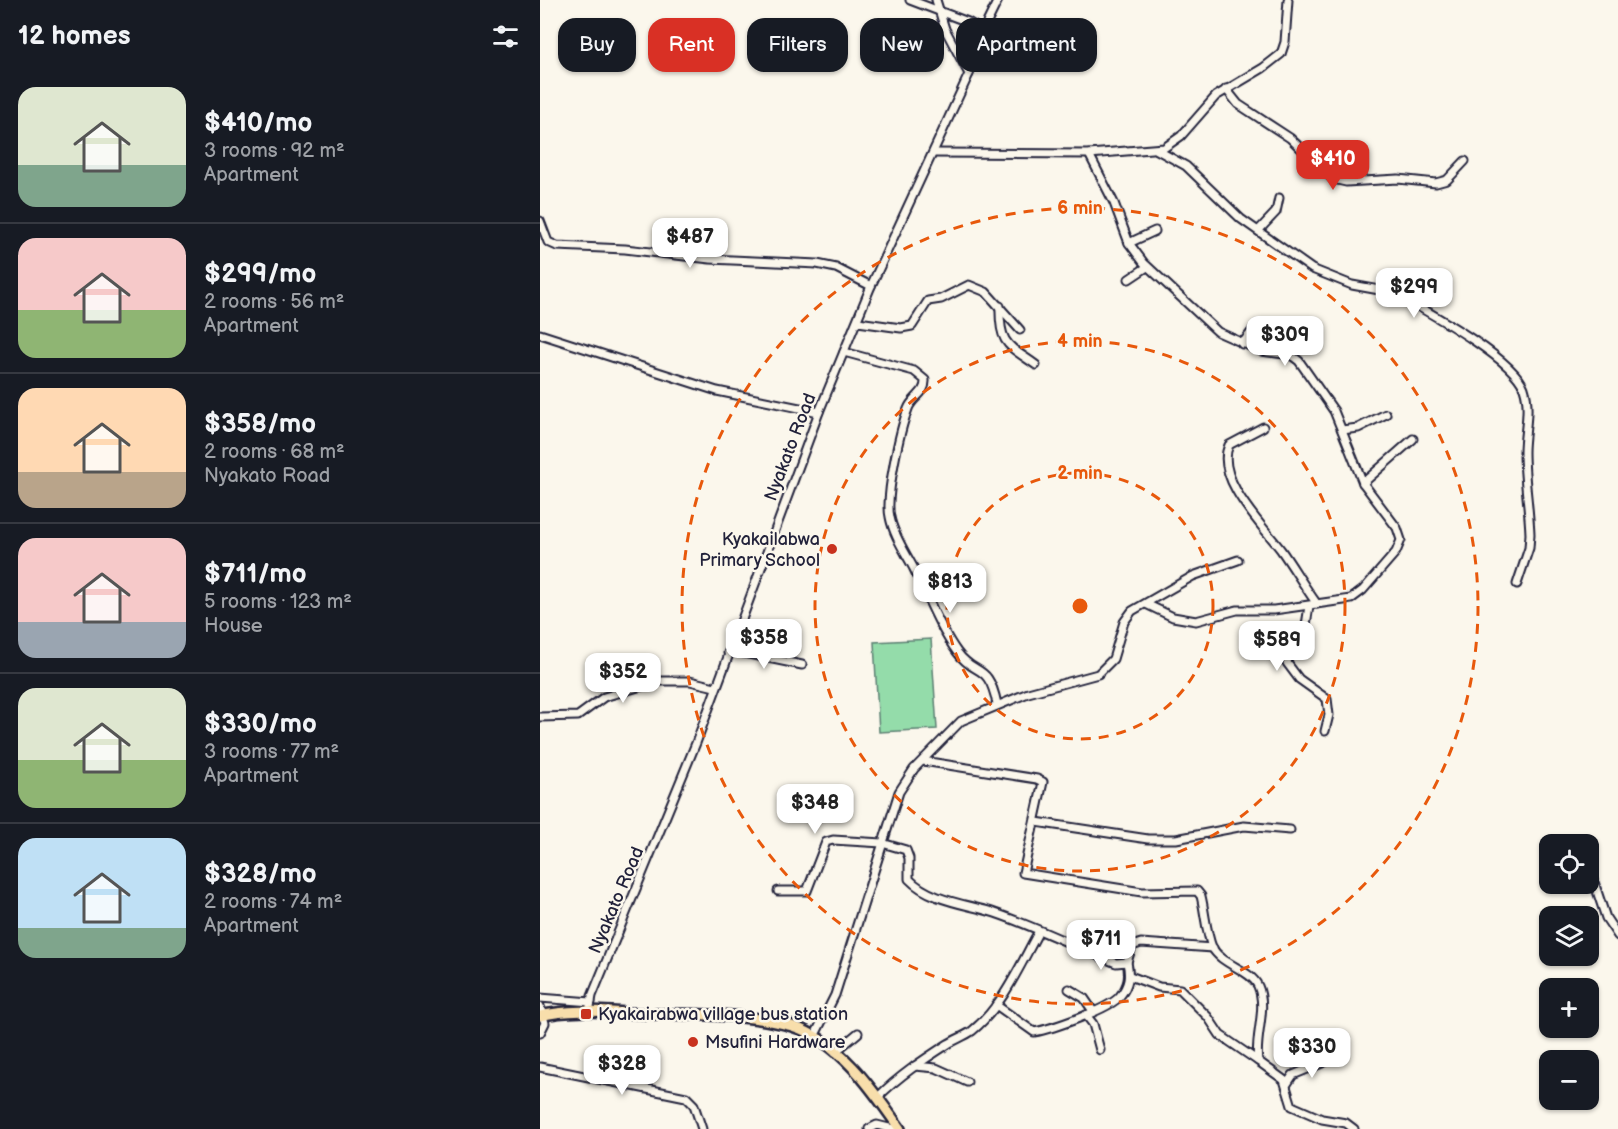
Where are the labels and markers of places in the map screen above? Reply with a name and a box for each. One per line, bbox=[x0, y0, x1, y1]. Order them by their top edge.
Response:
pin: $410 bbox=[1297, 140, 1369, 191]
pin: $487 bbox=[654, 218, 726, 269]
pin: $299 bbox=[1378, 268, 1450, 319]
pin: $309 bbox=[1249, 316, 1321, 367]
place label: Kyakailabwa Primary School bbox=[699, 529, 820, 571]
marker: Kyakailabwa Primary School bbox=[825, 542, 839, 556]
pin: $813 bbox=[914, 563, 986, 614]
centre of rings bbox=[1070, 596, 1090, 616]
pin: $358 bbox=[728, 619, 800, 670]
pin: $589 bbox=[1241, 621, 1313, 672]
pin: $352 bbox=[587, 653, 659, 704]
pin: $348 bbox=[779, 784, 851, 835]
pin: $711 bbox=[1065, 920, 1137, 971]
place label: Kyakairabwa village bus station bbox=[598, 1004, 848, 1025]
marker: Kyakairabwa village bus station bbox=[579, 1007, 593, 1021]
pin: $330 bbox=[1276, 1028, 1348, 1079]
place label: Msufini Hardware bbox=[705, 1032, 846, 1053]
marker: Msufini Hardware bbox=[686, 1035, 700, 1049]
pin: $328 bbox=[586, 1045, 658, 1096]

